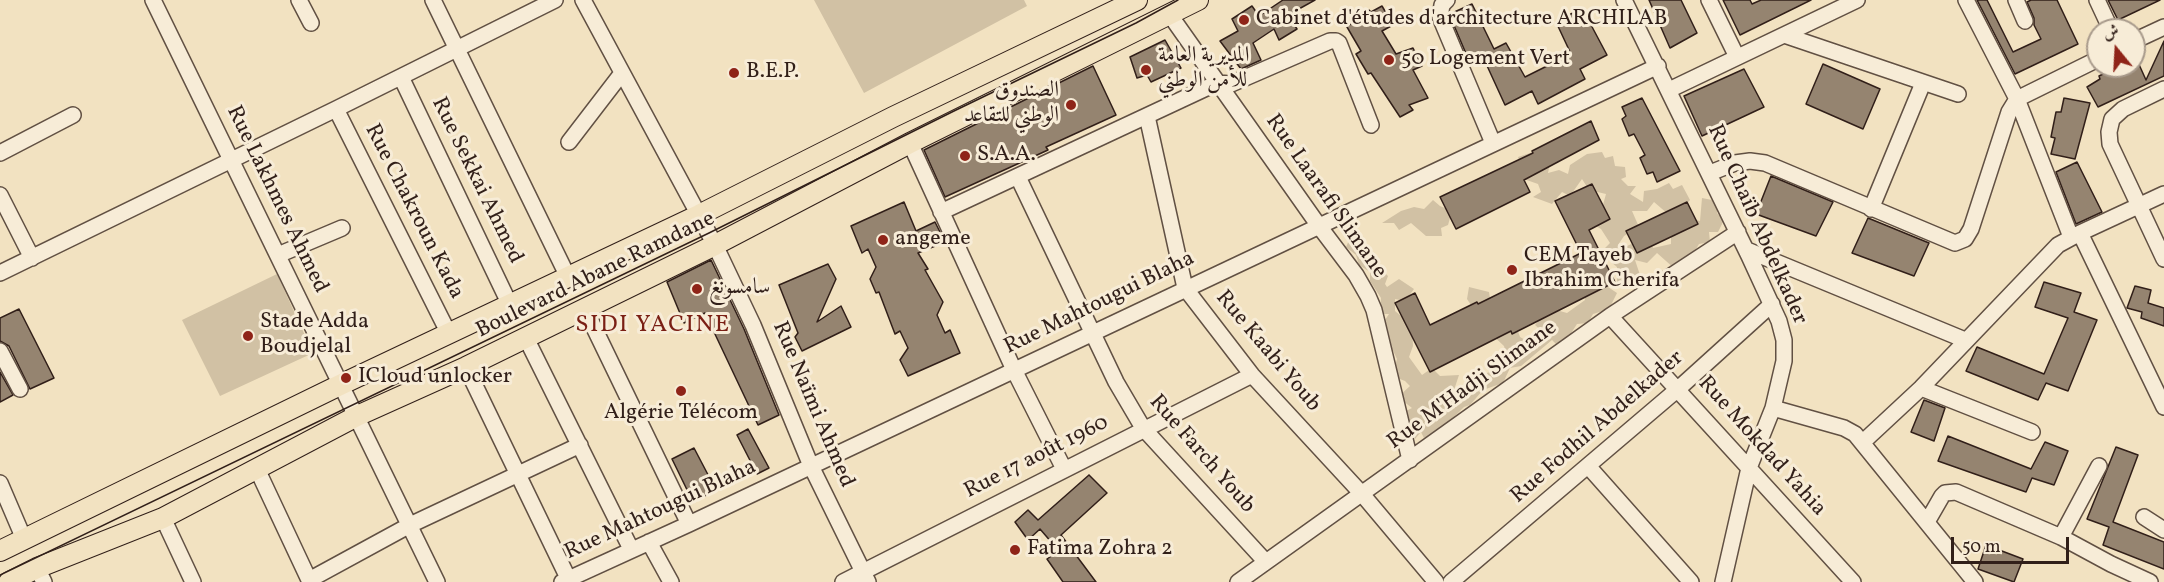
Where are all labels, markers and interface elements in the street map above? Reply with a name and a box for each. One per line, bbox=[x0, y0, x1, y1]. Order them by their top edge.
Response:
place label: Cabinet d'études d'architecture ARCHILAB bbox=[1256, 7, 1667, 33]
marker: Cabinet d'études d'architecture ARCHILAB bbox=[1237, 13, 1251, 27]
north arrow bbox=[2086, 18, 2146, 78]
text: ش bbox=[2100, 20, 2122, 46]
place label: المديرية العامة للأمن الوطني bbox=[1158, 44, 1250, 96]
place label: 50 Logement Vert bbox=[1401, 47, 1570, 73]
marker: 50 Logement Vert bbox=[1382, 53, 1396, 67]
place label: B.E.P. bbox=[746, 60, 799, 86]
marker: المديرية العامة للأمن الوطني bbox=[1139, 63, 1153, 77]
marker: B.E.P. bbox=[727, 66, 741, 80]
place label: الصندوق الوطني للتقاعد bbox=[964, 79, 1059, 130]
street label: Rue Sekkai Ahmed bbox=[424, 94, 528, 268]
marker: الصندوق الوطني للتقاعد bbox=[1064, 98, 1078, 112]
street label: Rue Lakhmes Ahmed bbox=[219, 102, 333, 298]
street label: Rue Laarafi Slimane bbox=[1258, 110, 1392, 284]
street label: Rue Chakroun Kada bbox=[357, 120, 469, 304]
street label: Rue Chaïb Abdelkader bbox=[1700, 121, 1812, 329]
place label: S.A.A. bbox=[977, 143, 1036, 169]
marker: S.A.A. bbox=[958, 149, 972, 163]
street label: Boulevard Abane Ramdane bbox=[472, 207, 720, 345]
place label: angeme bbox=[895, 227, 971, 253]
marker: angeme bbox=[876, 233, 890, 247]
place label: CEM Tayeb Ibrahim Cherifa bbox=[1524, 244, 1680, 296]
street label: Rue Mahtougui Blaha bbox=[1001, 246, 1199, 362]
marker: CEM Tayeb Ibrahim Cherifa bbox=[1505, 263, 1519, 277]
place label: سامسونغ bbox=[709, 276, 770, 302]
marker: سامسونغ bbox=[690, 282, 704, 296]
street label: Rue Kaabi Youb bbox=[1209, 286, 1325, 418]
place label: Stade Adda Boudjelal bbox=[260, 310, 369, 362]
district label: SIDI YACINE bbox=[575, 313, 731, 341]
street label: Rue M'Hadji Slimane bbox=[1383, 316, 1563, 456]
street label: Rue Naïmi Ahmed bbox=[765, 318, 859, 492]
marker: Stade Adda Boudjelal bbox=[241, 329, 255, 343]
street label: Rue Fodhil Abdelkader bbox=[1506, 346, 1690, 510]
place label: ICloud unlocker bbox=[358, 365, 512, 391]
marker: ICloud unlocker bbox=[339, 371, 353, 385]
street label: Rue Mokdad Yahia bbox=[1691, 371, 1831, 523]
marker: Algérie Télécom bbox=[674, 384, 688, 398]
street label: Rue Farch Youb bbox=[1142, 390, 1260, 520]
place label: Algérie Télécom bbox=[604, 401, 758, 427]
street label: Rue 17 août 1960 bbox=[960, 410, 1114, 506]
street label: Rue Mahtougui Blaha bbox=[561, 455, 761, 567]
scale bar bbox=[1954, 525, 2072, 563]
text: 50 m bbox=[1962, 535, 2001, 560]
place label: Fatima Zohra 2 bbox=[1027, 537, 1173, 563]
marker: Fatima Zohra 2 bbox=[1008, 543, 1022, 557]

